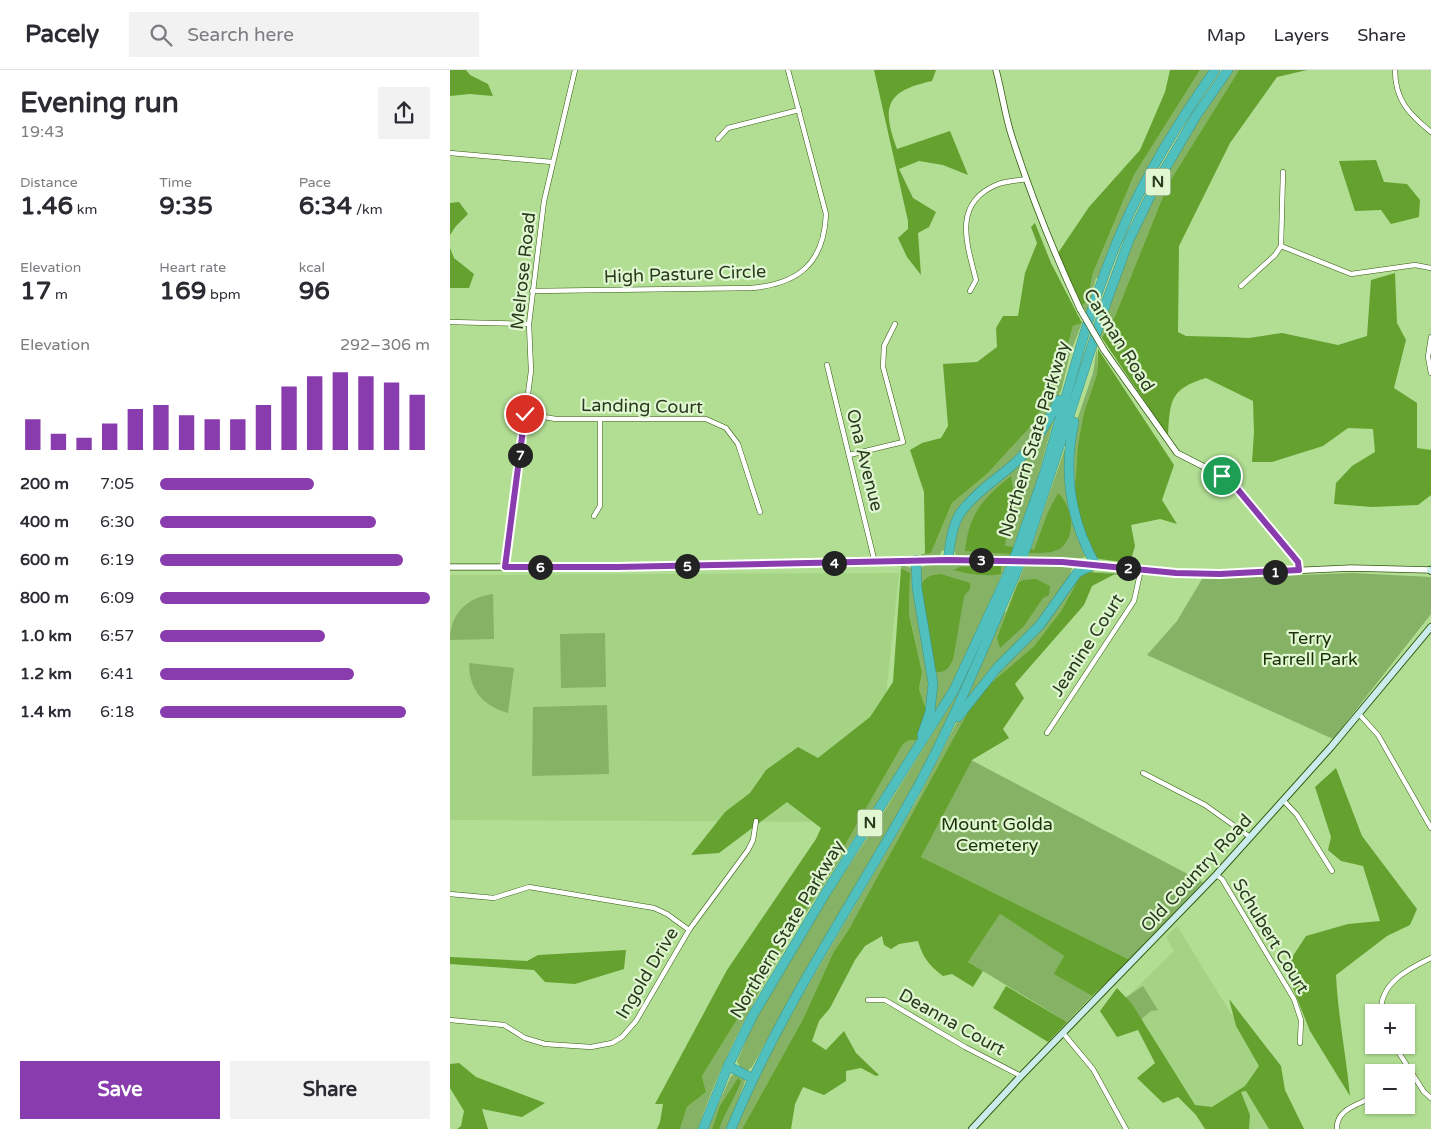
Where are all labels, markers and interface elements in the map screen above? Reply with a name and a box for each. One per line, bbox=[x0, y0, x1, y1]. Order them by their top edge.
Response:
search box bbox=[129, 12, 479, 57]
text: Pacely bbox=[25, 20, 99, 49]
icon: search bbox=[147, 21, 175, 49]
text: Search here bbox=[187, 24, 294, 46]
text: Map bbox=[1207, 24, 1246, 46]
text: Layers bbox=[1274, 24, 1329, 46]
text: Share bbox=[1357, 24, 1406, 46]
text: Evening run bbox=[20, 86, 179, 120]
button: share bbox=[378, 87, 430, 139]
text: 19:43 bbox=[20, 122, 64, 142]
road number: N bbox=[1146, 168, 1170, 195]
text: Distance bbox=[20, 174, 78, 191]
text: Time bbox=[159, 174, 192, 191]
text: Pace bbox=[299, 174, 331, 191]
text: 1.46 bbox=[20, 191, 73, 221]
text: 9:35 bbox=[159, 191, 213, 221]
text: 6:34 bbox=[299, 191, 352, 221]
text: km bbox=[73, 201, 97, 218]
text: /km bbox=[352, 201, 383, 218]
street label: Melrose Road bbox=[506, 211, 540, 331]
text: Elevation bbox=[20, 259, 81, 276]
text: Heart rate bbox=[159, 259, 226, 276]
text: kcal bbox=[299, 259, 325, 276]
street label: High Pasture Circle bbox=[603, 260, 767, 288]
text: 17 bbox=[20, 276, 51, 306]
text: 169 bbox=[159, 276, 206, 306]
text: 96 bbox=[299, 276, 330, 306]
street label: Carman Road bbox=[1079, 285, 1159, 395]
text: m bbox=[51, 286, 68, 303]
text: bpm bbox=[206, 286, 241, 303]
text: Elevation bbox=[20, 335, 90, 355]
text: 292–306 m bbox=[340, 335, 430, 355]
street label: Northern State Parkway bbox=[994, 338, 1074, 540]
pin bbox=[504, 393, 546, 435]
street label: Landing Court bbox=[581, 394, 703, 418]
icon: check bbox=[511, 400, 539, 428]
street label: Ona Avenue bbox=[842, 407, 888, 513]
pin: 7 bbox=[508, 442, 532, 468]
text: 7 bbox=[516, 447, 525, 464]
pin bbox=[1201, 455, 1243, 497]
icon: arrive bbox=[1208, 462, 1236, 490]
text: 200 m bbox=[20, 474, 69, 494]
text: 7:05 bbox=[100, 474, 134, 494]
text: 400 m bbox=[20, 512, 69, 532]
text: 6:30 bbox=[100, 512, 134, 532]
pin: 3 bbox=[968, 548, 994, 572]
text: 600 m bbox=[20, 550, 69, 570]
text: 6:19 bbox=[100, 550, 134, 570]
pin: 4 bbox=[822, 550, 846, 576]
text: 3 bbox=[977, 552, 986, 569]
pin: 6 bbox=[528, 554, 552, 580]
pin: 5 bbox=[674, 554, 700, 578]
text: 4 bbox=[830, 555, 839, 572]
pin: 2 bbox=[1116, 556, 1140, 580]
text: 5 bbox=[683, 558, 692, 575]
text: 6 bbox=[536, 559, 545, 576]
text: 2 bbox=[1124, 560, 1133, 577]
pin: 1 bbox=[1262, 560, 1288, 584]
text: 1 bbox=[1271, 564, 1280, 581]
text: 800 m bbox=[20, 588, 69, 608]
text: 6:09 bbox=[100, 588, 134, 608]
street label: Jeanine Court bbox=[1046, 589, 1128, 700]
text: 1.0 km bbox=[20, 626, 72, 646]
text: 6:57 bbox=[100, 626, 134, 646]
park label: Terry Farrell Park bbox=[1262, 627, 1358, 670]
text: 1.2 km bbox=[20, 664, 72, 684]
text: 6:41 bbox=[100, 664, 134, 684]
text: 1.4 km bbox=[20, 702, 72, 722]
text: 6:18 bbox=[100, 702, 134, 722]
street label: Old Country Road bbox=[1136, 809, 1256, 937]
road number: N bbox=[858, 810, 882, 836]
park label: Mount Golda Cemetery bbox=[941, 813, 1053, 856]
street label: Northern State Parkway bbox=[725, 836, 849, 1022]
street label: Schubert Court bbox=[1228, 874, 1314, 998]
street label: Ingold Drive bbox=[611, 923, 683, 1023]
street label: Deanna Court bbox=[895, 984, 1009, 1060]
map controls bbox=[1365, 1004, 1415, 1114]
button: + bbox=[1365, 1004, 1415, 1054]
button: Save bbox=[20, 1061, 220, 1119]
button: Share bbox=[230, 1061, 430, 1119]
button: − bbox=[1365, 1064, 1415, 1114]

